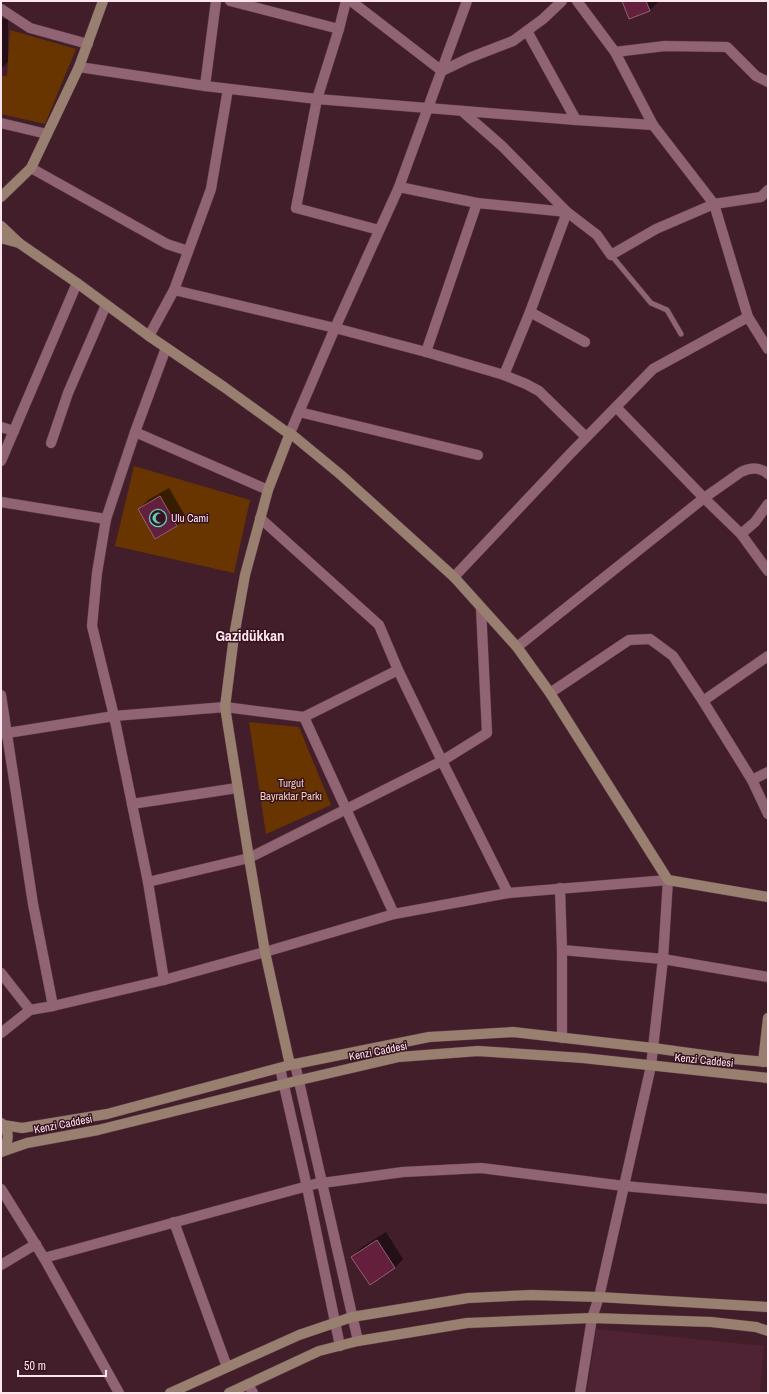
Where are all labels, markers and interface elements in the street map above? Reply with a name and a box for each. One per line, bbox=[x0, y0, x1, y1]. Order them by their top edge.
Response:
mosque icon: Ulu Cami bbox=[148, 508, 168, 528]
place label: Ulu Cami bbox=[171, 511, 209, 525]
district label: Gazidükkan bbox=[215, 625, 285, 646]
park label: Turgut Bayraktar Parkı bbox=[260, 776, 322, 803]
street label: Kenzi Caddesi bbox=[348, 1038, 408, 1064]
street label: Kenzi Caddesi bbox=[674, 1050, 734, 1070]
street label: Kenzi Caddesi bbox=[33, 1111, 93, 1137]
scale bar bbox=[18, 1352, 106, 1378]
text: 50 m bbox=[24, 1358, 46, 1374]

